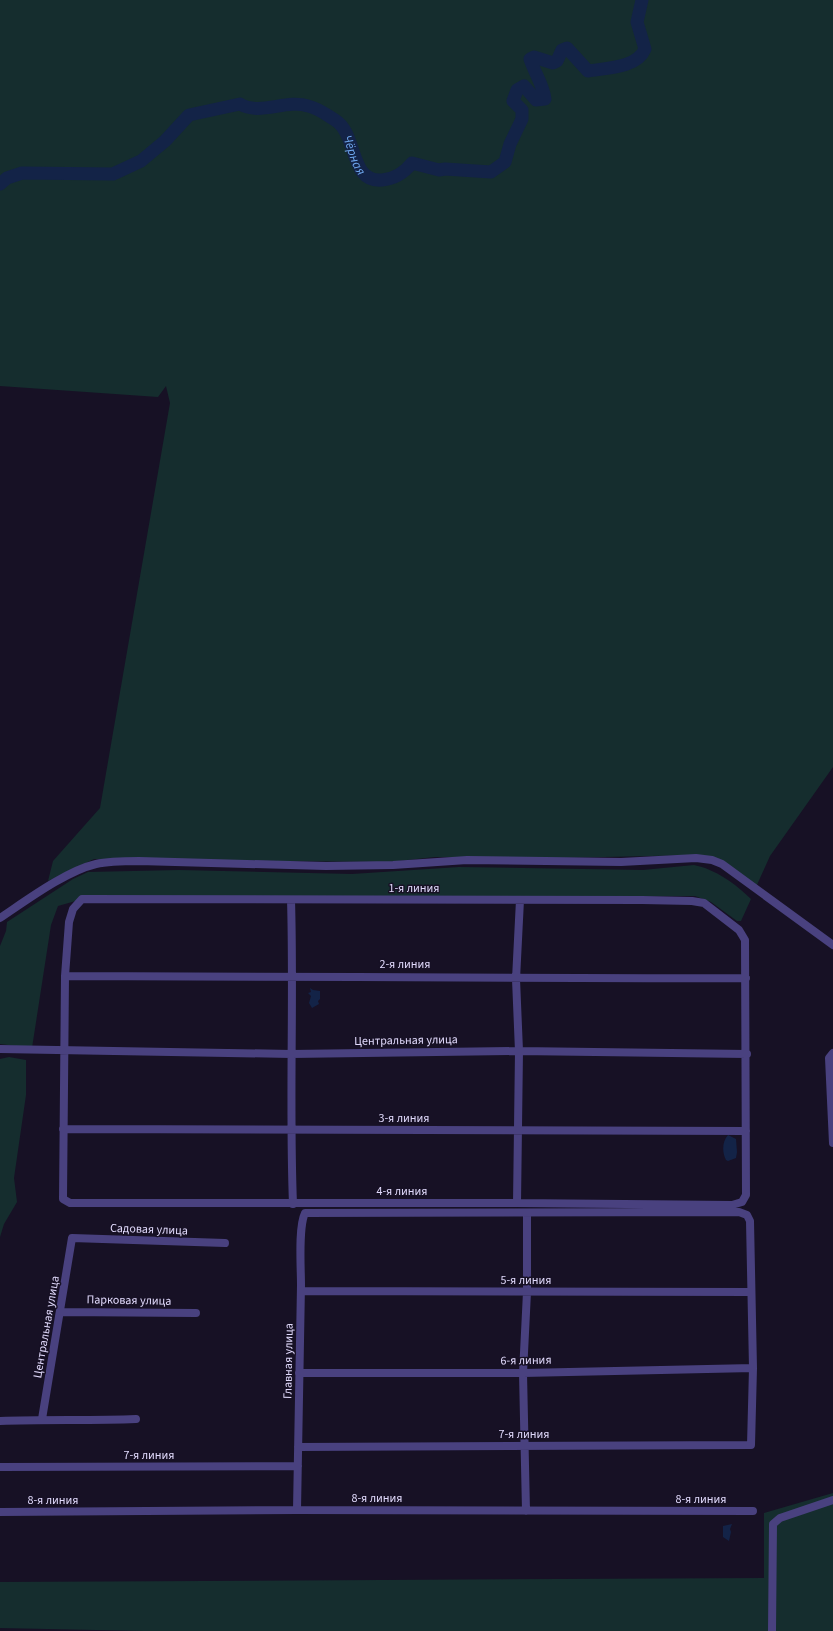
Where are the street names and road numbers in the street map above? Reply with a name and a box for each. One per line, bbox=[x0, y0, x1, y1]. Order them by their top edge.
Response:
street label: 1-я линия bbox=[388, 880, 440, 897]
street label: 2-я линия bbox=[379, 956, 431, 973]
street label: Центральная улица bbox=[354, 1031, 458, 1050]
street label: 3-я линия bbox=[378, 1110, 430, 1127]
street label: 4-я линия bbox=[376, 1183, 428, 1200]
street label: Садовая улица bbox=[110, 1220, 188, 1239]
street label: 5-я линия bbox=[500, 1272, 552, 1289]
street label: Центральная улица bbox=[29, 1275, 64, 1380]
street label: Парковая улица bbox=[86, 1291, 172, 1310]
street label: Главная улица bbox=[279, 1323, 298, 1399]
street label: 6-я линия bbox=[500, 1352, 552, 1369]
street label: 7-я линия bbox=[498, 1426, 550, 1443]
street label: 7-я линия bbox=[123, 1447, 175, 1464]
street label: 8-я линия bbox=[351, 1490, 403, 1507]
street label: 8-я линия bbox=[675, 1491, 727, 1508]
street label: 8-я линия bbox=[27, 1492, 79, 1509]

